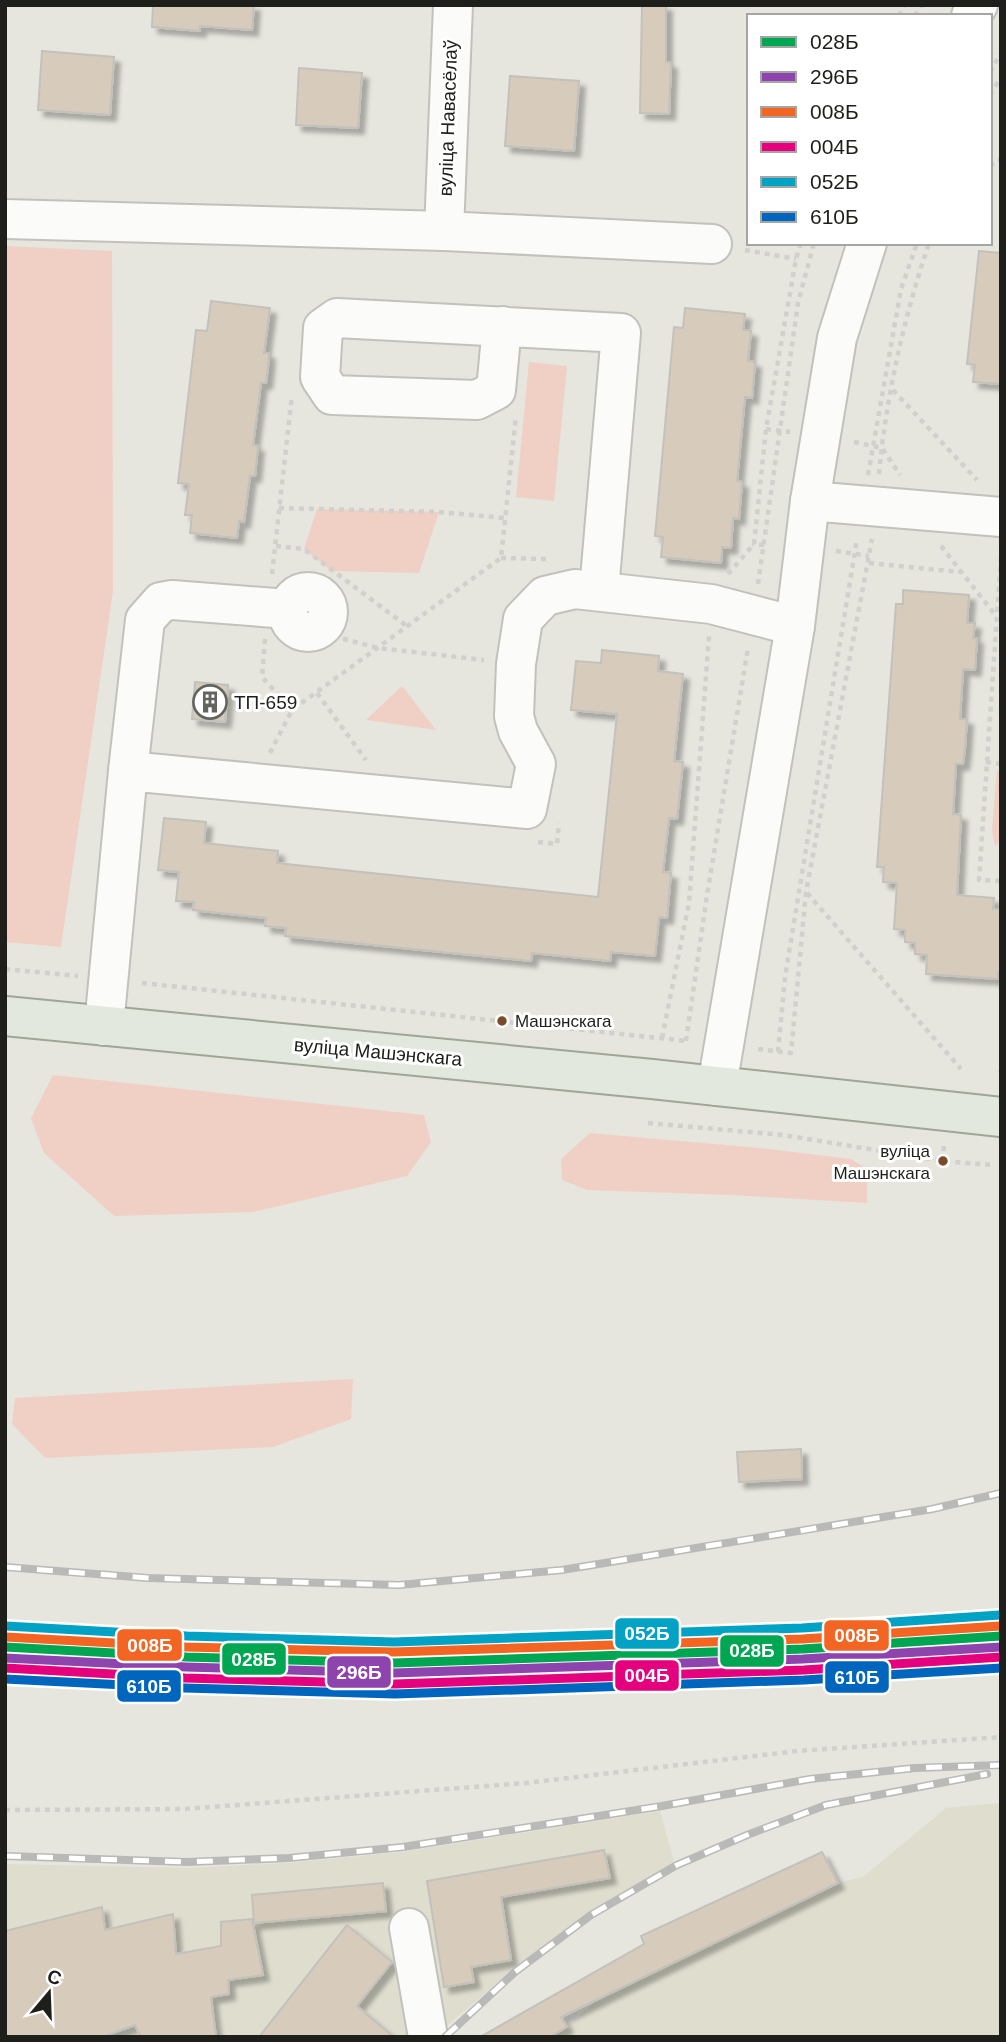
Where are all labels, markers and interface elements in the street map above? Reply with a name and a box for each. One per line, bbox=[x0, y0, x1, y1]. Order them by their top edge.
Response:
legend bbox=[747, 14, 992, 245]
text: 028Б bbox=[810, 30, 859, 53]
street label: вуліца Навасёлаў bbox=[435, 39, 461, 197]
text: 296Б bbox=[810, 65, 859, 88]
text: 008Б bbox=[810, 100, 859, 123]
text: 004Б bbox=[810, 135, 859, 158]
text: 052Б bbox=[810, 170, 859, 193]
text: 610Б bbox=[810, 205, 859, 228]
building icon: ТП-659 bbox=[191, 683, 229, 721]
place label: ТП-659 bbox=[234, 692, 297, 713]
place label: Машэнскага bbox=[515, 1012, 612, 1031]
marker: Машэнскага bbox=[495, 1014, 509, 1028]
street label: вуліца Машэнскага bbox=[293, 1034, 463, 1070]
place label: вуліца Машэнскага bbox=[833, 1142, 931, 1183]
marker: вуліца Машэнскага bbox=[936, 1154, 950, 1168]
line badge: 052Б bbox=[614, 1617, 680, 1650]
line badge: 008Б bbox=[823, 1619, 890, 1652]
text: 052Б bbox=[624, 1623, 670, 1644]
text: 008Б bbox=[834, 1625, 880, 1646]
line badge: 008Б bbox=[116, 1628, 183, 1662]
line badge: 028Б bbox=[719, 1634, 785, 1668]
text: 008Б bbox=[127, 1635, 173, 1656]
text: 028Б bbox=[729, 1640, 775, 1661]
line badge: 028Б bbox=[221, 1642, 287, 1676]
text: 028Б bbox=[231, 1649, 277, 1670]
line badge: 296Б bbox=[326, 1655, 392, 1689]
line badge: 004Б bbox=[614, 1659, 680, 1692]
line badge: 610Б bbox=[824, 1660, 890, 1694]
text: 296Б bbox=[336, 1662, 382, 1683]
text: 004Б bbox=[624, 1665, 670, 1686]
text: 610Б bbox=[834, 1667, 880, 1688]
line badge: 610Б bbox=[116, 1669, 182, 1703]
text: 610Б bbox=[126, 1676, 172, 1697]
north arrow bbox=[14, 1958, 84, 2028]
text: С bbox=[44, 1965, 65, 1990]

